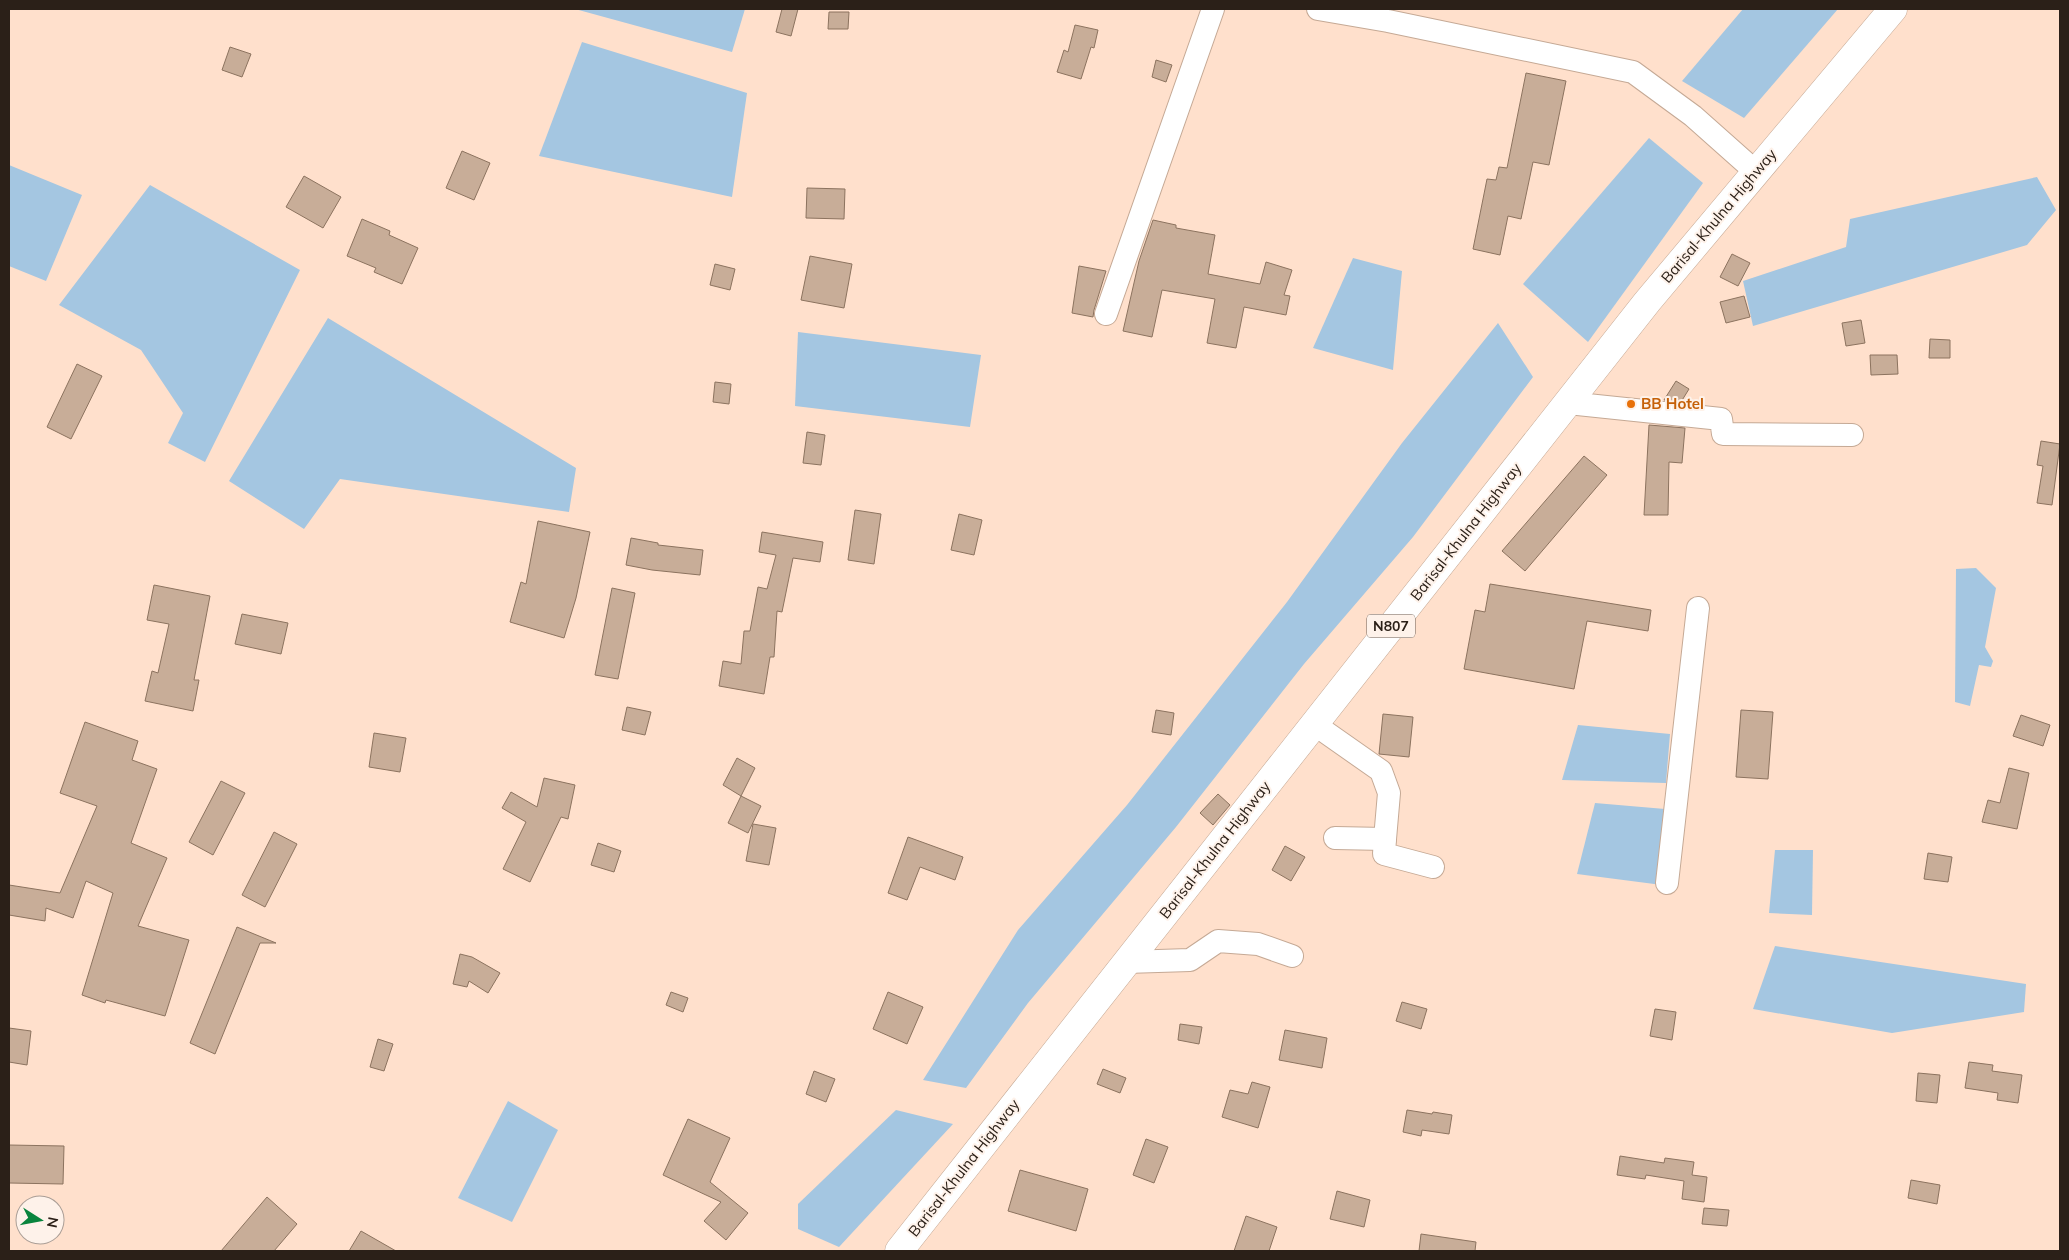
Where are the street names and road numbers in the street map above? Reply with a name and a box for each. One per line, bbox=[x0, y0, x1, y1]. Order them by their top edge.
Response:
street label: Barisal-Khulna Highway bbox=[1657, 145, 1780, 287]
street label: Barisal-Khulna Highway bbox=[1406, 459, 1525, 604]
road number: N807 bbox=[1367, 614, 1415, 638]
street label: Barisal-Khulna Highway bbox=[1155, 777, 1274, 922]
street label: Barisal-Khulna Highway bbox=[904, 1095, 1023, 1240]

